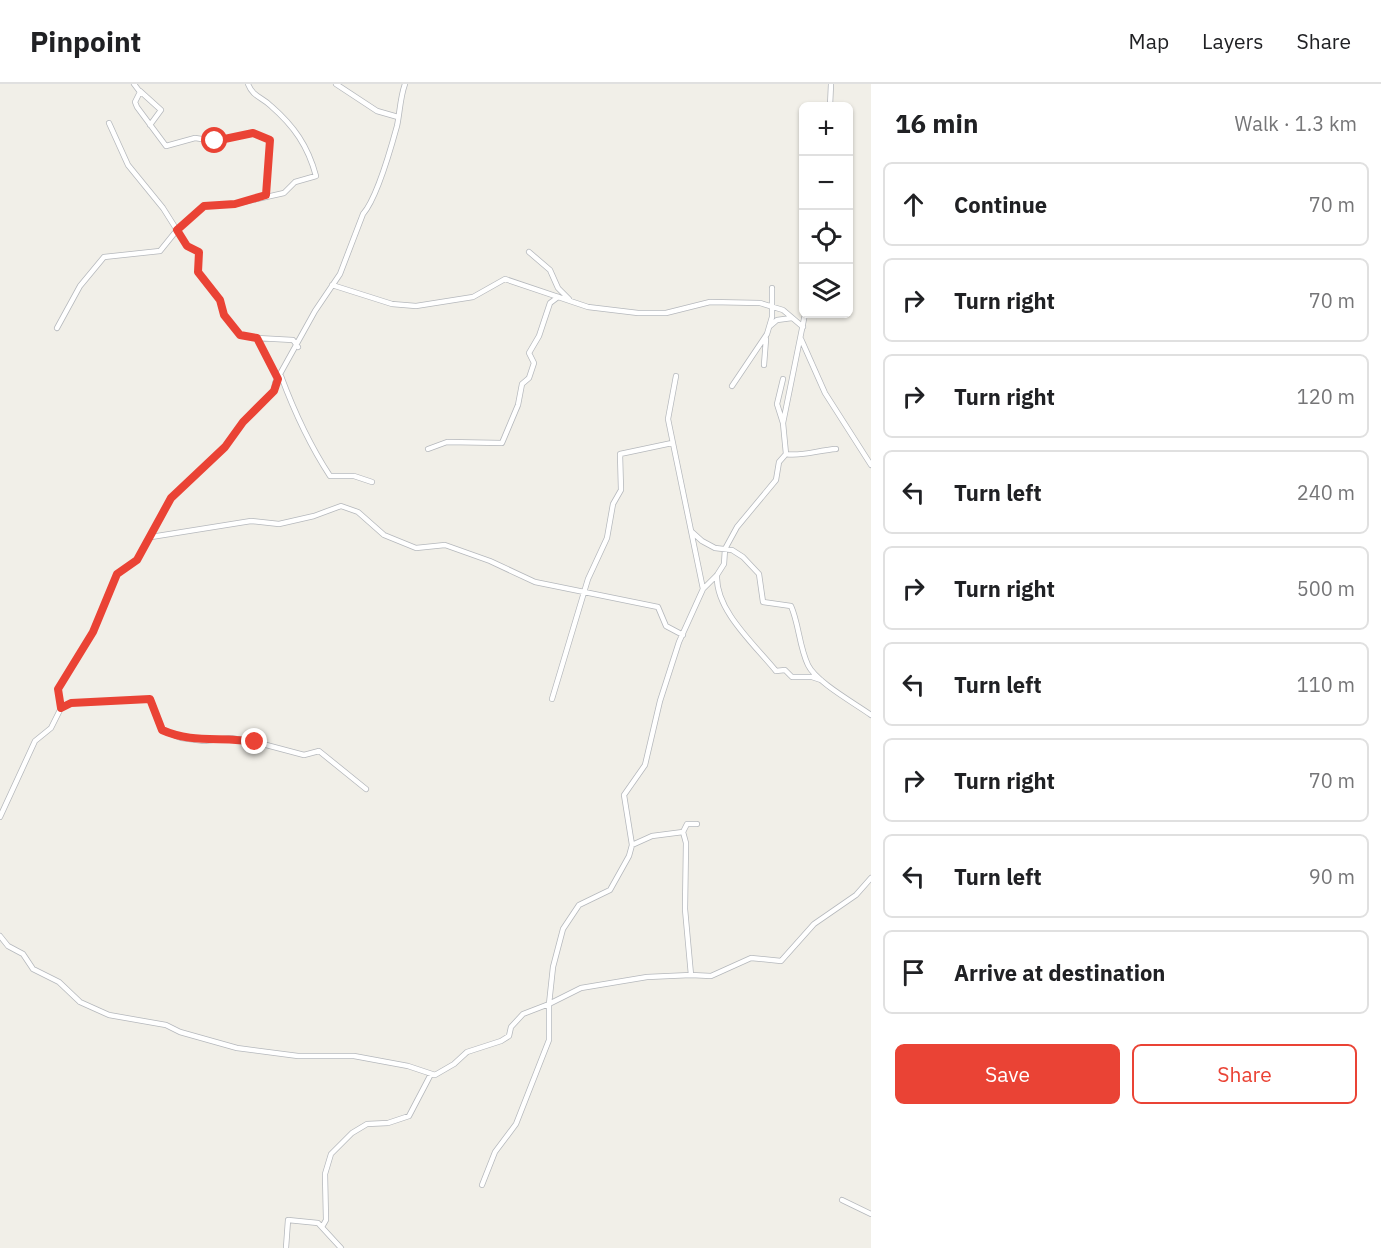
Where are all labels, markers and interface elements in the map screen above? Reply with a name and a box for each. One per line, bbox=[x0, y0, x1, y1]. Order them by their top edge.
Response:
text: Pinpoint bbox=[30, 23, 141, 60]
text: Map bbox=[1129, 27, 1169, 55]
text: Layers bbox=[1202, 27, 1264, 55]
text: Share bbox=[1297, 27, 1351, 55]
map controls bbox=[799, 102, 853, 318]
button: + bbox=[799, 102, 853, 156]
text: 16 min bbox=[895, 106, 979, 140]
text: Walk · 1.3 km bbox=[1235, 110, 1357, 137]
route start bbox=[201, 127, 227, 153]
button: − bbox=[799, 156, 853, 210]
icon: ahead bbox=[897, 188, 930, 221]
text: Continue bbox=[954, 190, 1047, 219]
text: 70 m bbox=[1309, 191, 1355, 218]
button: locate bbox=[799, 210, 853, 264]
button: layers bbox=[799, 264, 853, 318]
icon: right bbox=[897, 284, 930, 317]
text: Turn right bbox=[954, 286, 1055, 315]
text: 70 m bbox=[1309, 287, 1355, 314]
icon: right bbox=[897, 380, 930, 413]
text: Turn right bbox=[954, 382, 1055, 411]
text: 120 m bbox=[1297, 383, 1355, 410]
icon: left bbox=[897, 476, 930, 509]
text: Turn left bbox=[954, 478, 1042, 507]
text: 240 m bbox=[1297, 479, 1355, 506]
icon: right bbox=[897, 572, 930, 605]
text: Turn right bbox=[954, 574, 1055, 603]
text: 500 m bbox=[1297, 575, 1355, 602]
icon: left bbox=[897, 668, 930, 701]
text: Turn left bbox=[954, 670, 1042, 699]
text: 110 m bbox=[1297, 671, 1355, 698]
route end bbox=[241, 728, 267, 754]
icon: right bbox=[897, 764, 930, 797]
text: Turn right bbox=[954, 766, 1055, 795]
text: 70 m bbox=[1309, 767, 1355, 794]
icon: left bbox=[897, 860, 930, 893]
text: Turn left bbox=[954, 862, 1042, 891]
text: 90 m bbox=[1309, 863, 1355, 890]
icon: arrive bbox=[897, 956, 930, 989]
text: Arrive at destination bbox=[954, 958, 1165, 987]
button: Save bbox=[895, 1044, 1120, 1104]
button: Share bbox=[1132, 1044, 1357, 1104]

